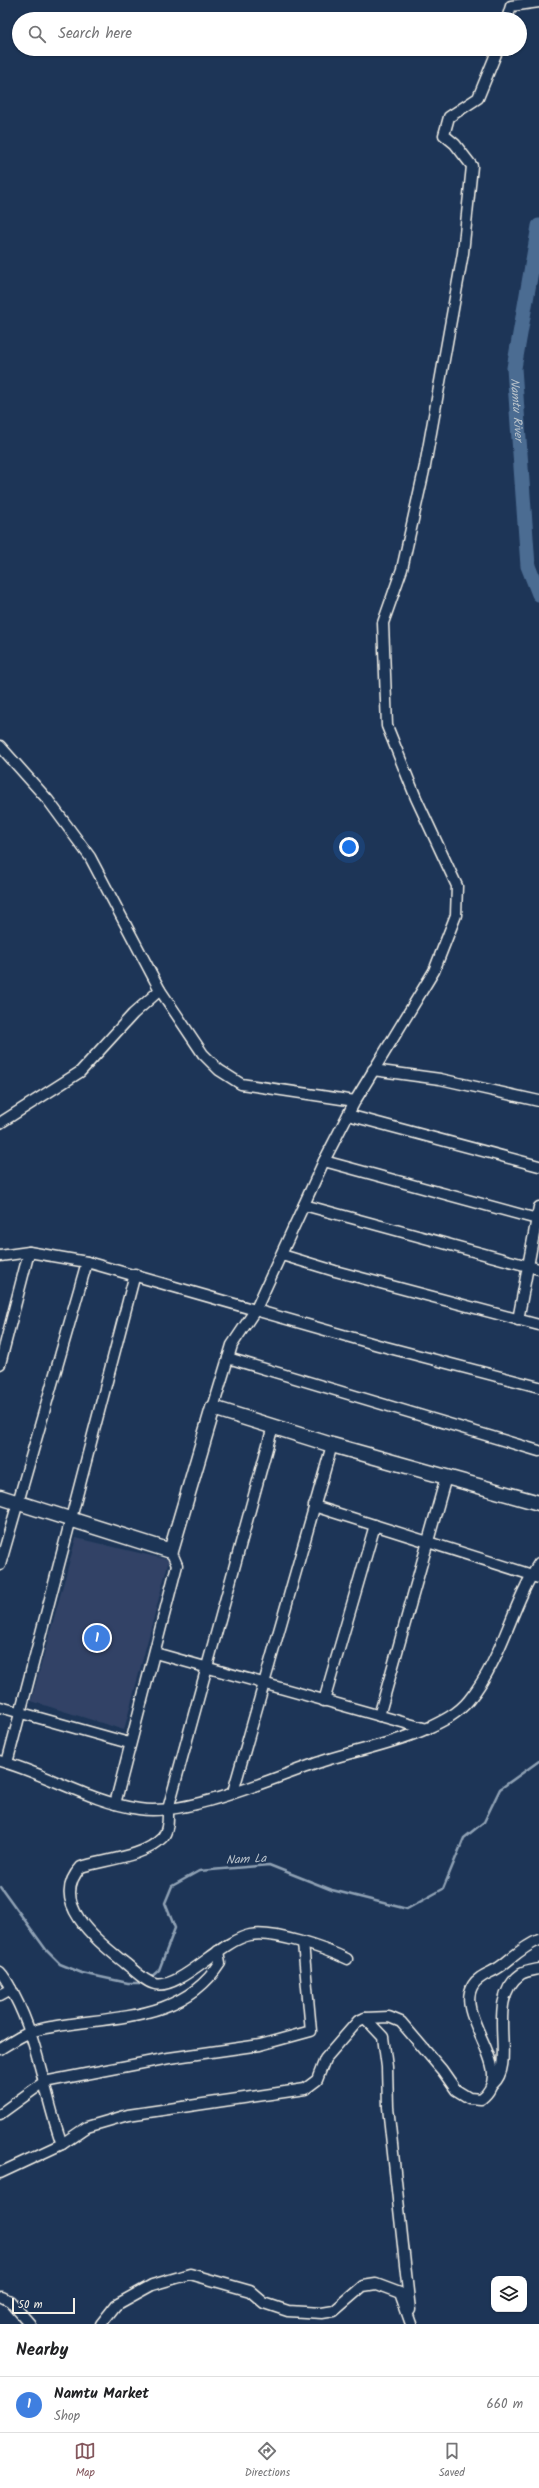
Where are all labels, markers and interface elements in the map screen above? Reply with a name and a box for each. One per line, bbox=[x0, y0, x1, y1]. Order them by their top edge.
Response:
search box bbox=[12, 12, 527, 56]
text: Search here bbox=[58, 22, 132, 46]
icon: search bbox=[26, 23, 48, 45]
water label: Namtu River bbox=[505, 378, 528, 445]
your location bbox=[339, 837, 359, 857]
pin: 1 bbox=[84, 1623, 110, 1653]
water label: Nam La bbox=[225, 1849, 268, 1870]
map controls bbox=[491, 2276, 527, 2312]
button: layers bbox=[491, 2276, 527, 2312]
scale bar bbox=[12, 2296, 75, 2315]
text: 50 m bbox=[18, 2296, 43, 2314]
text: Nearby bbox=[16, 2337, 68, 2364]
text: Namtu Market bbox=[54, 2382, 149, 2406]
text: 1 bbox=[27, 2394, 31, 2415]
text: 660 m bbox=[486, 2394, 523, 2415]
text: Shop bbox=[54, 2406, 80, 2427]
tab: Map bbox=[74, 2440, 96, 2482]
tab: Directions bbox=[245, 2440, 290, 2482]
tab: Saved bbox=[439, 2440, 465, 2482]

